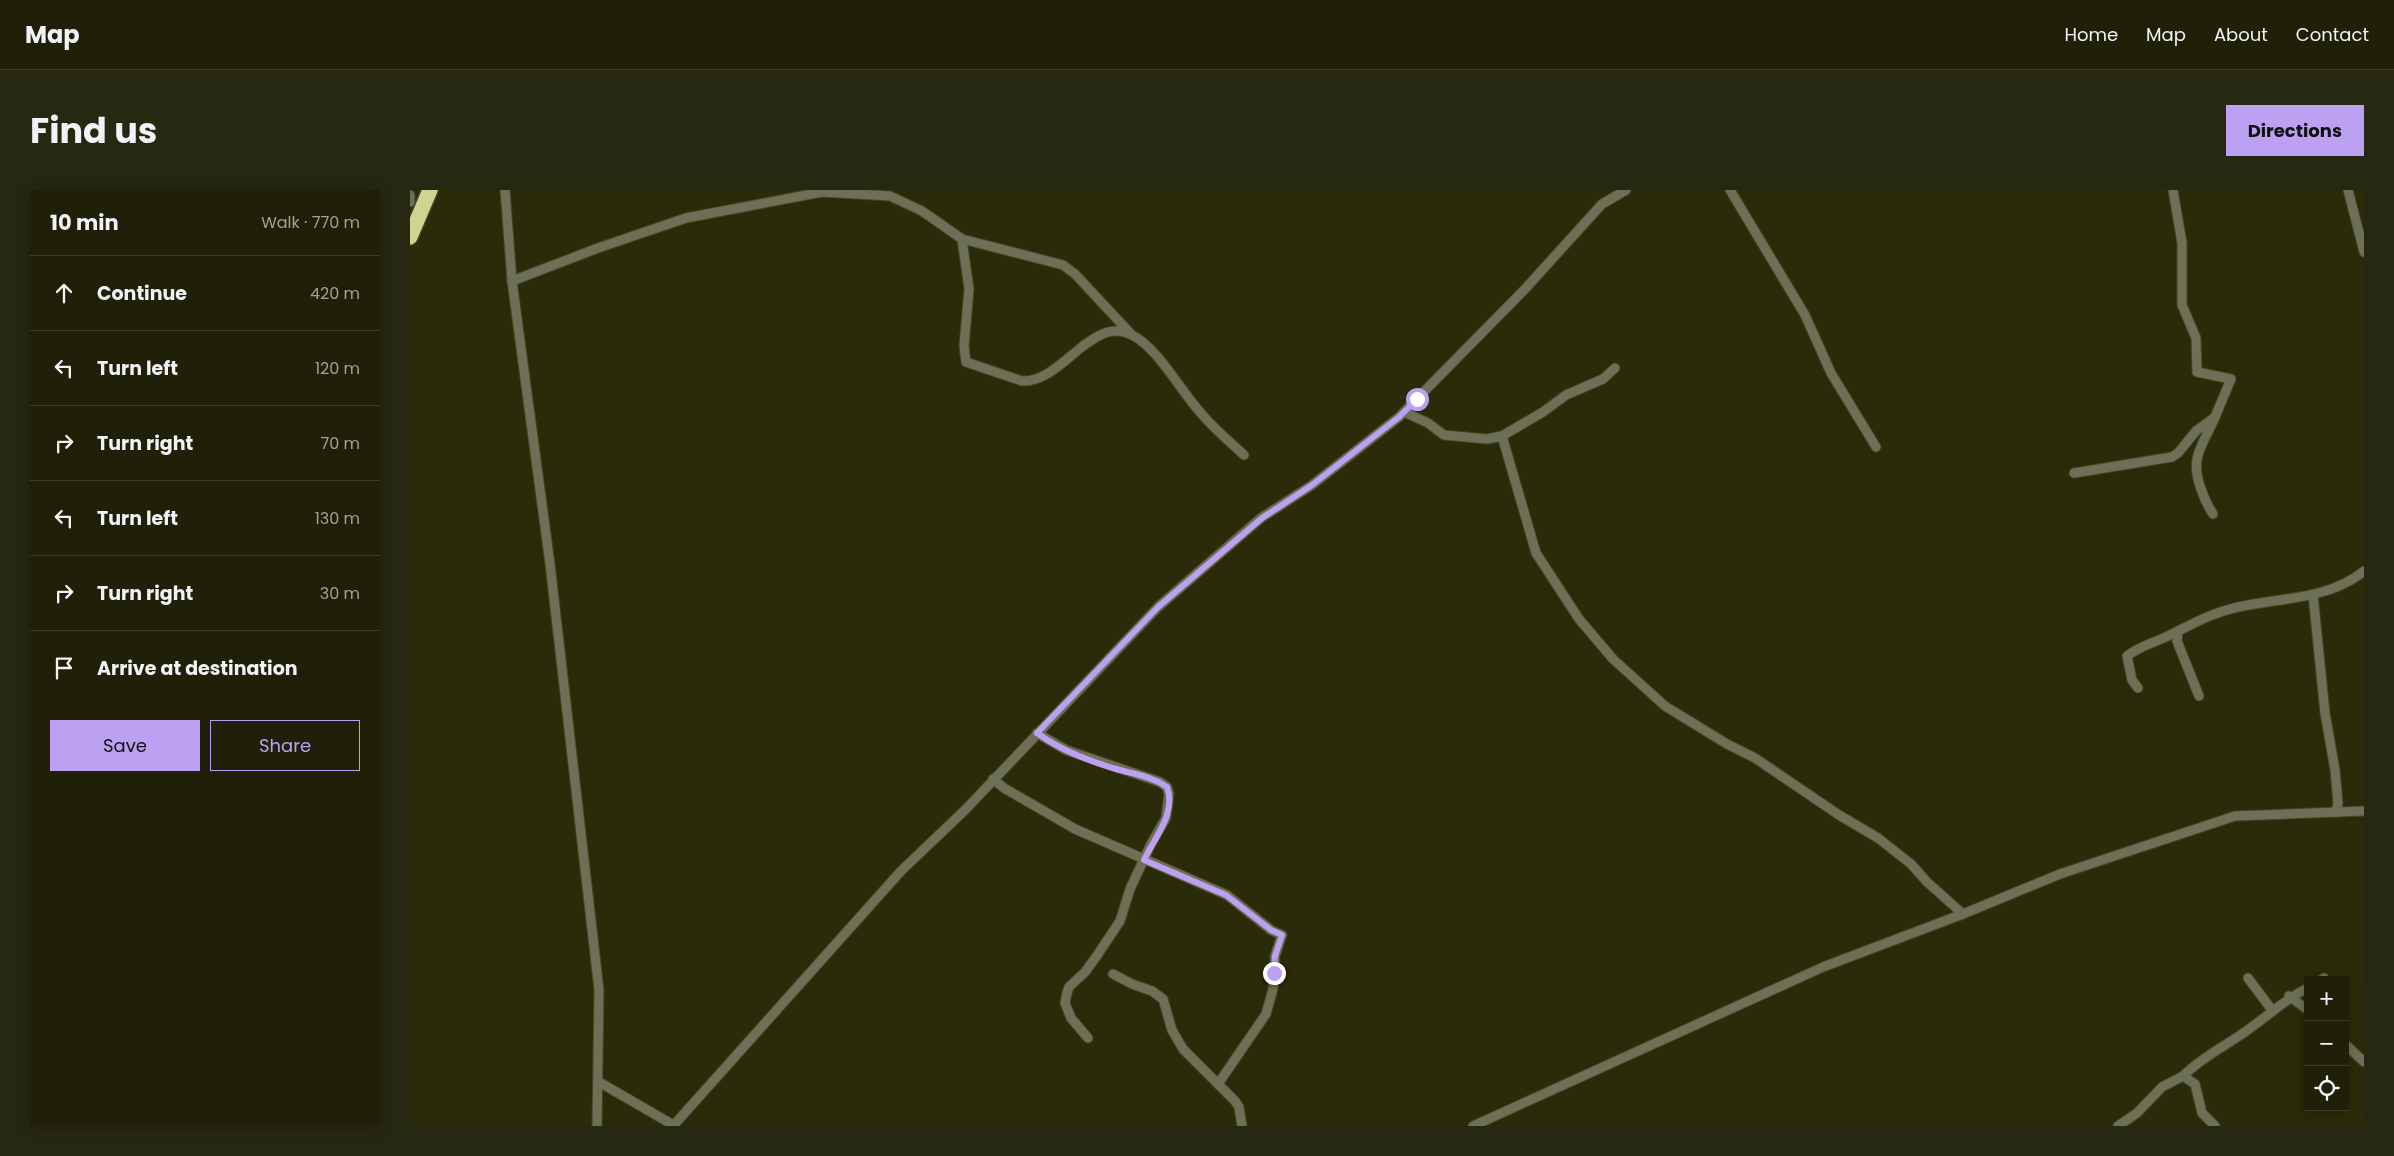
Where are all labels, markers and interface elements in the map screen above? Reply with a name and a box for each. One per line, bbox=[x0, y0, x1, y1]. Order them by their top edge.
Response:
text: Map bbox=[25, 18, 80, 51]
text: Home bbox=[2064, 22, 2118, 47]
text: Map bbox=[2146, 22, 2186, 47]
text: About bbox=[2214, 22, 2268, 47]
text: Contact bbox=[2296, 22, 2369, 47]
button: Directions bbox=[2226, 105, 2364, 156]
text: Find us bbox=[30, 106, 157, 155]
text: 10 min bbox=[50, 208, 119, 237]
text: Walk · 770 m bbox=[261, 211, 360, 234]
icon: ahead bbox=[50, 279, 78, 307]
text: Continue bbox=[97, 280, 187, 307]
text: 420 m bbox=[310, 282, 360, 305]
icon: left bbox=[50, 354, 78, 382]
text: Turn left bbox=[97, 355, 178, 382]
text: 120 m bbox=[315, 357, 360, 380]
route start bbox=[1406, 388, 1429, 411]
icon: right bbox=[50, 429, 78, 457]
text: Turn right bbox=[97, 430, 193, 457]
text: 70 m bbox=[320, 432, 360, 455]
icon: left bbox=[50, 504, 78, 532]
text: Turn left bbox=[97, 505, 178, 532]
text: 130 m bbox=[315, 507, 360, 530]
icon: right bbox=[50, 579, 78, 607]
text: Turn right bbox=[97, 580, 193, 607]
text: 30 m bbox=[320, 582, 360, 605]
icon: arrive bbox=[50, 654, 78, 682]
text: Arrive at destination bbox=[97, 655, 298, 682]
button: Save bbox=[50, 720, 200, 771]
button: Share bbox=[210, 720, 360, 771]
route end bbox=[1263, 962, 1286, 985]
map controls bbox=[2304, 976, 2349, 1111]
button: + bbox=[2304, 976, 2349, 1021]
button: − bbox=[2304, 1021, 2349, 1066]
button: locate bbox=[2304, 1066, 2349, 1111]

